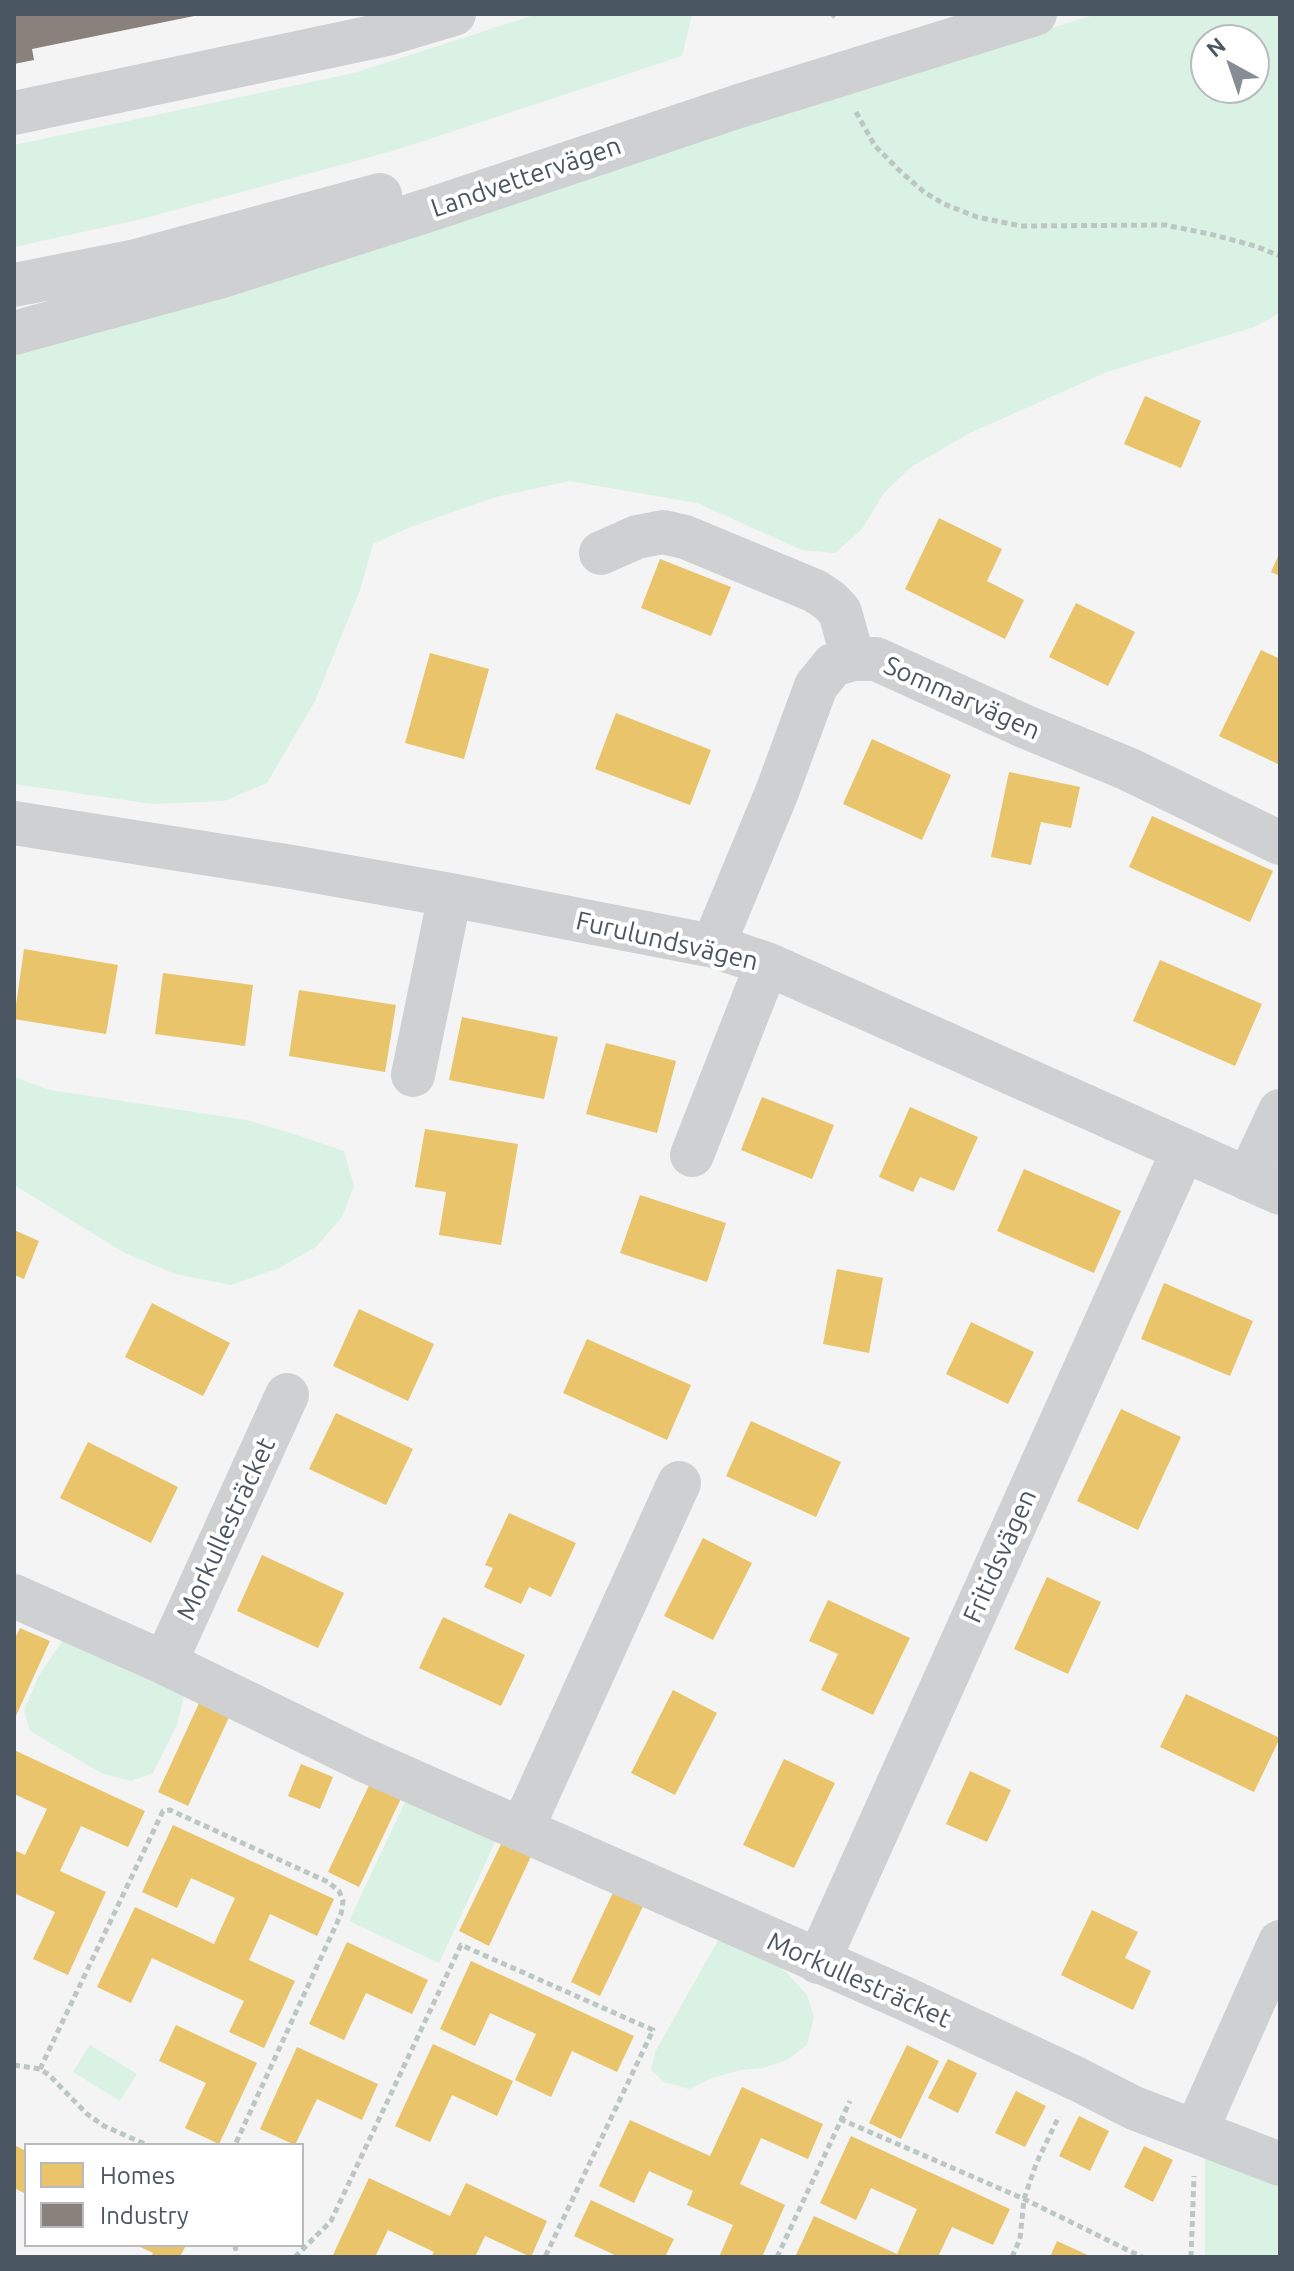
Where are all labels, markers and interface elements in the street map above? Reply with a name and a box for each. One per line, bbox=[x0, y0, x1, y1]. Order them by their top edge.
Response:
north arrow bbox=[1190, 24, 1270, 104]
text: N bbox=[1201, 32, 1230, 62]
street label: Landvettervägen bbox=[427, 130, 625, 224]
street label: Sommarvägen bbox=[879, 650, 1045, 746]
street label: Furulundsvägen bbox=[573, 905, 761, 977]
street label: Morkullesträcket bbox=[170, 1433, 282, 1625]
street label: Fritidsvägen bbox=[957, 1485, 1043, 1627]
street label: Morkullesträcket bbox=[762, 1926, 956, 2034]
legend bbox=[24, 2143, 304, 2247]
text: Homes bbox=[100, 2162, 175, 2189]
text: Industry bbox=[100, 2202, 189, 2229]

